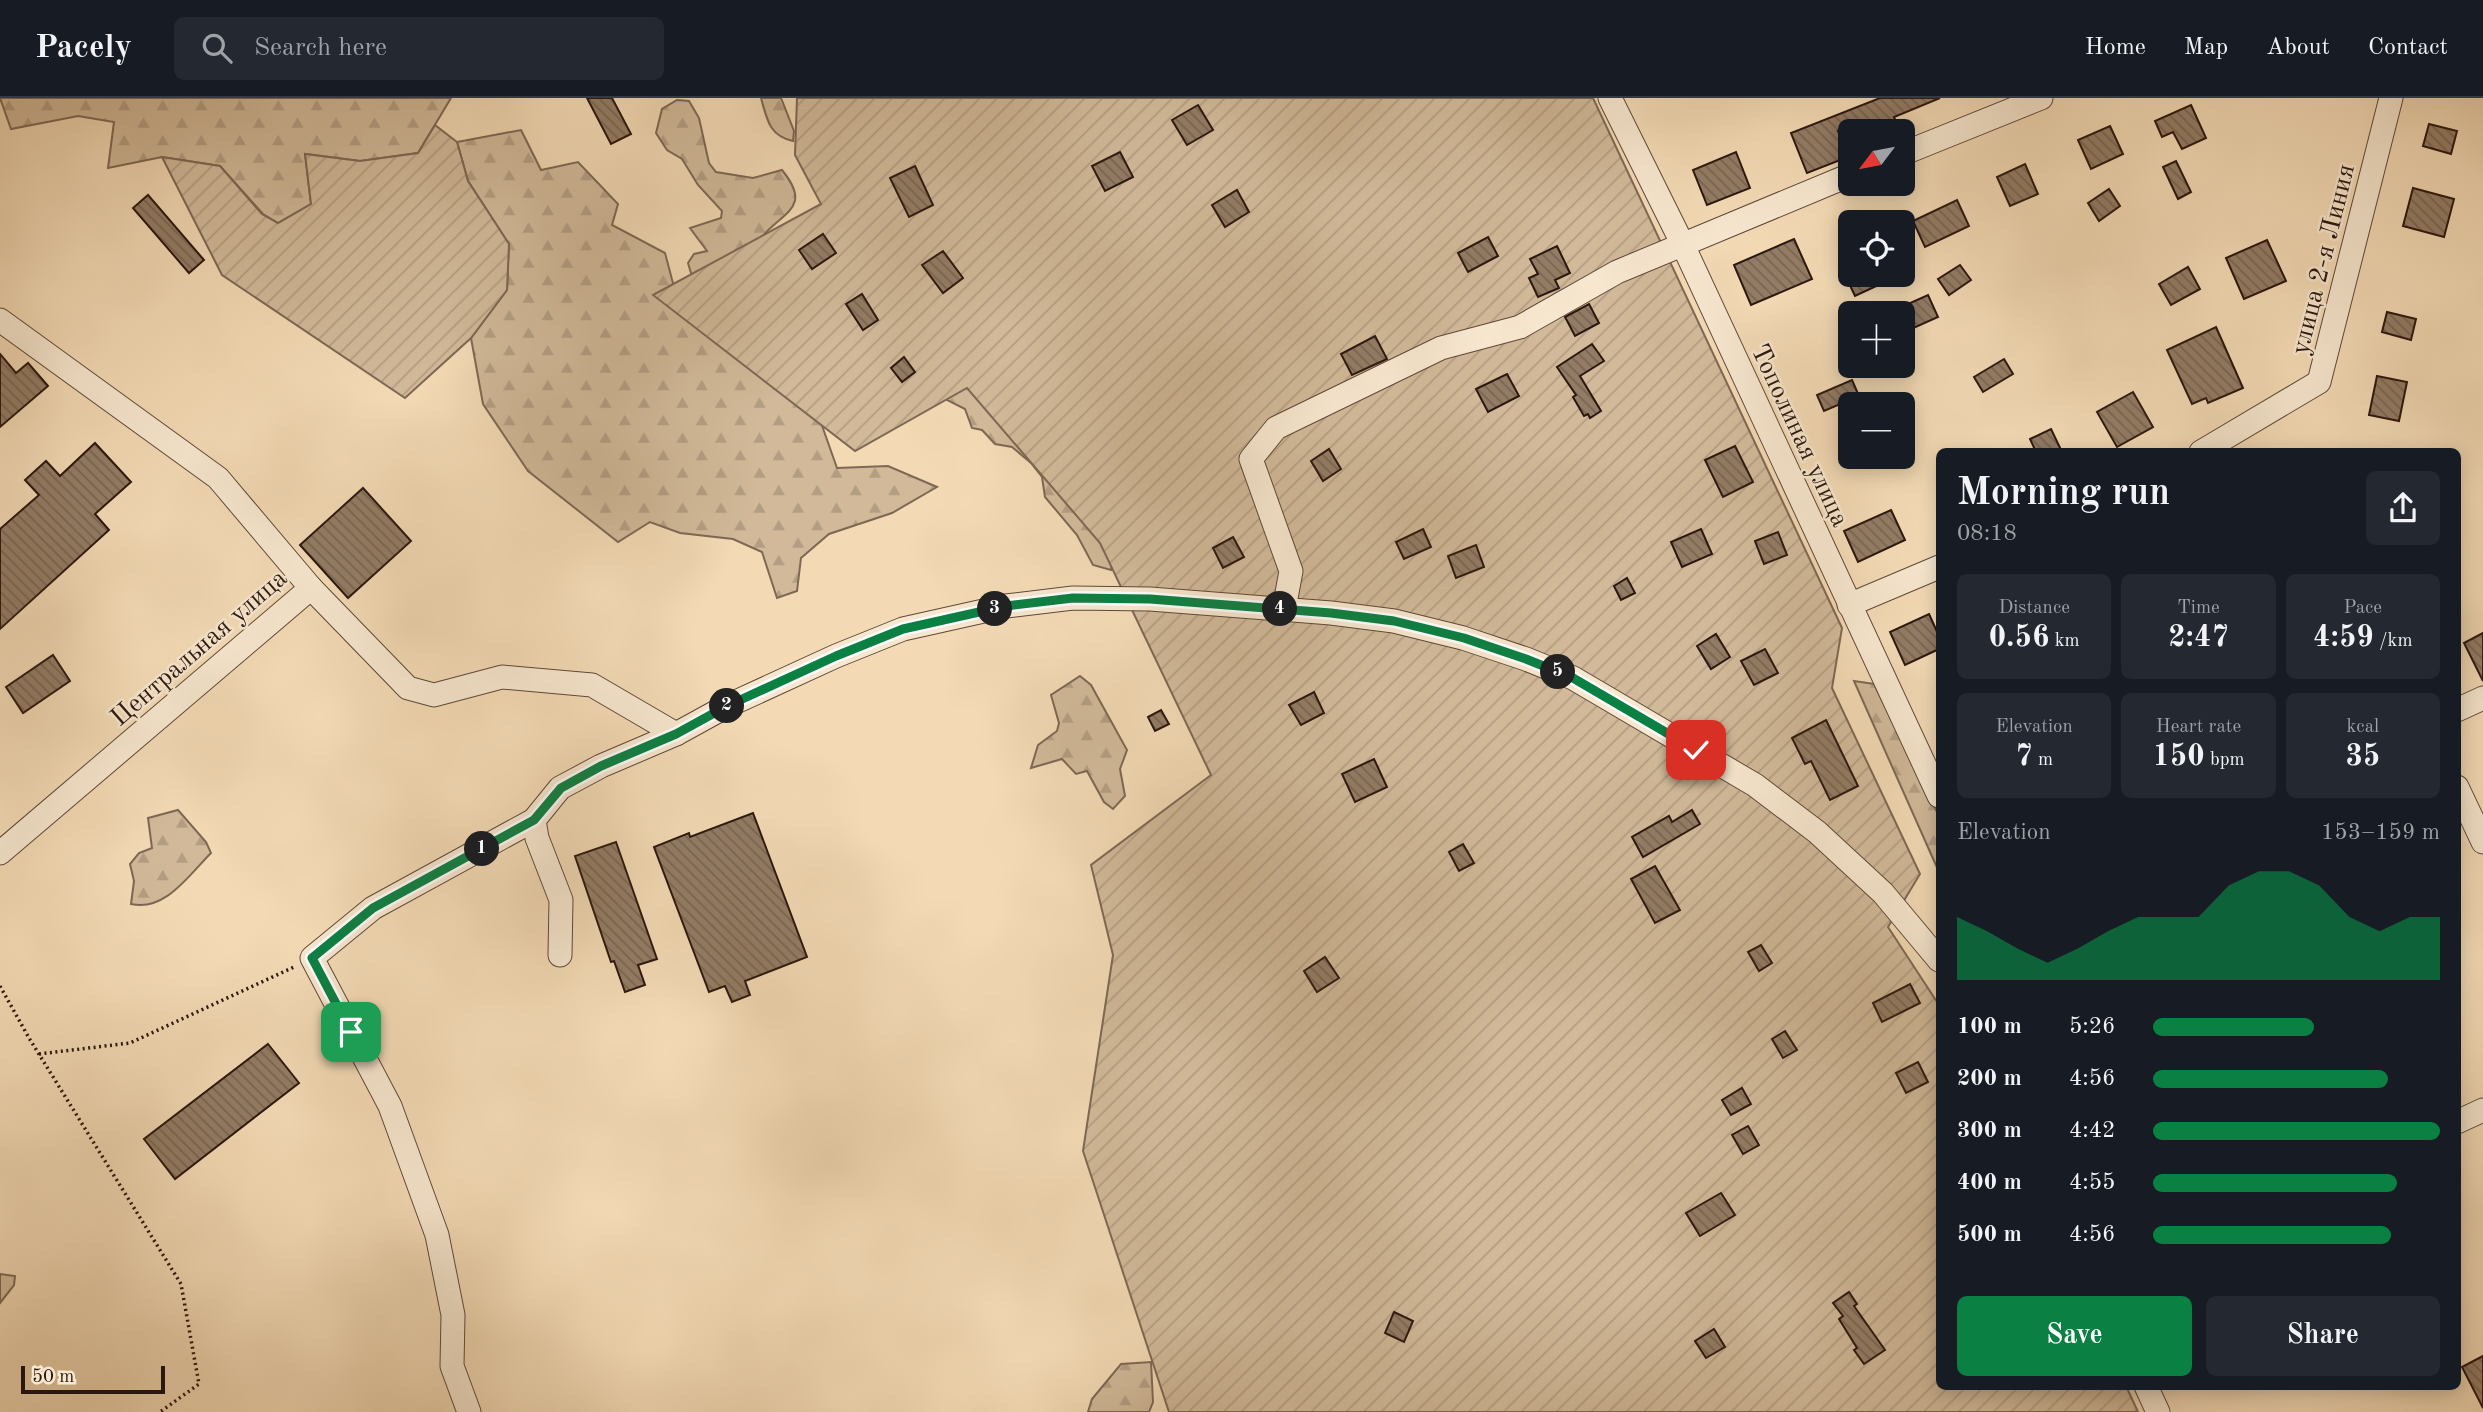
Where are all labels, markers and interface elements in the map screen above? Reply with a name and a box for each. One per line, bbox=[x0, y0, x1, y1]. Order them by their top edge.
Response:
search box bbox=[174, 17, 664, 80]
icon: search bbox=[198, 29, 236, 67]
text: Pacely bbox=[35, 32, 132, 65]
text: Search here bbox=[254, 35, 387, 61]
text: Home bbox=[2085, 36, 2146, 60]
text: Map bbox=[2184, 36, 2228, 60]
text: About bbox=[2266, 36, 2330, 60]
text: Contact bbox=[2368, 36, 2448, 60]
north arrow bbox=[1838, 119, 1914, 196]
map controls bbox=[1838, 119, 1915, 469]
street label: улица 2-я Линия bbox=[2288, 162, 2360, 357]
button: locate bbox=[1838, 210, 1915, 287]
button: + bbox=[1838, 301, 1915, 378]
street label: Тополиная улица bbox=[1745, 340, 1853, 531]
button: − bbox=[1838, 392, 1915, 469]
button: share bbox=[2366, 471, 2440, 545]
text: Morning run bbox=[1957, 475, 2170, 513]
text: 08:18 bbox=[1957, 522, 2017, 545]
street label: Центральная улица bbox=[106, 565, 292, 732]
pin: 3 bbox=[978, 592, 1012, 626]
pin: 4 bbox=[1262, 592, 1298, 626]
text: 3 bbox=[989, 599, 1000, 618]
text: 4 bbox=[1274, 599, 1285, 618]
text: Distance bbox=[1998, 599, 2070, 618]
text: Time bbox=[2177, 599, 2220, 618]
text: Pace bbox=[2344, 599, 2382, 618]
text: 0.56 bbox=[1989, 623, 2049, 653]
text: 2:47 bbox=[2168, 623, 2229, 653]
text: 4:59 bbox=[2313, 623, 2374, 653]
text: km bbox=[2049, 632, 2080, 651]
text: /km bbox=[2374, 632, 2413, 651]
pin: 5 bbox=[1540, 654, 1576, 690]
text: 5 bbox=[1552, 662, 1563, 681]
pin: 2 bbox=[710, 688, 744, 724]
text: 2 bbox=[721, 696, 732, 715]
text: Elevation bbox=[1996, 718, 2073, 737]
text: Heart rate bbox=[2156, 718, 2241, 737]
text: kcal bbox=[2346, 718, 2379, 737]
pin bbox=[1666, 720, 1726, 780]
icon: check bbox=[1677, 731, 1715, 769]
text: 7 bbox=[2015, 742, 2033, 772]
text: 150 bbox=[2152, 742, 2205, 772]
text: 35 bbox=[2345, 742, 2380, 772]
text: m bbox=[2033, 751, 2053, 770]
text: bpm bbox=[2205, 751, 2245, 770]
text: Elevation bbox=[1957, 821, 2051, 844]
text: 153–159 m bbox=[2321, 821, 2440, 844]
pin: 1 bbox=[464, 832, 500, 866]
text: 1 bbox=[476, 839, 487, 858]
pin bbox=[321, 1002, 381, 1062]
icon: arrive bbox=[332, 1013, 370, 1051]
text: 100 m bbox=[1957, 1015, 2022, 1038]
text: 5:26 bbox=[2069, 1015, 2115, 1038]
text: 200 m bbox=[1957, 1067, 2022, 1090]
text: 4:56 bbox=[2069, 1067, 2115, 1090]
text: 300 m bbox=[1957, 1119, 2022, 1142]
text: 4:42 bbox=[2069, 1119, 2115, 1142]
text: 400 m bbox=[1957, 1171, 2022, 1194]
text: 4:55 bbox=[2069, 1171, 2115, 1194]
text: 500 m bbox=[1957, 1223, 2022, 1246]
text: 4:56 bbox=[2069, 1223, 2115, 1246]
button: Save bbox=[1957, 1296, 2192, 1376]
button: Share bbox=[2206, 1296, 2440, 1376]
scale bar bbox=[21, 1363, 164, 1395]
text: 50 m bbox=[32, 1368, 74, 1387]

